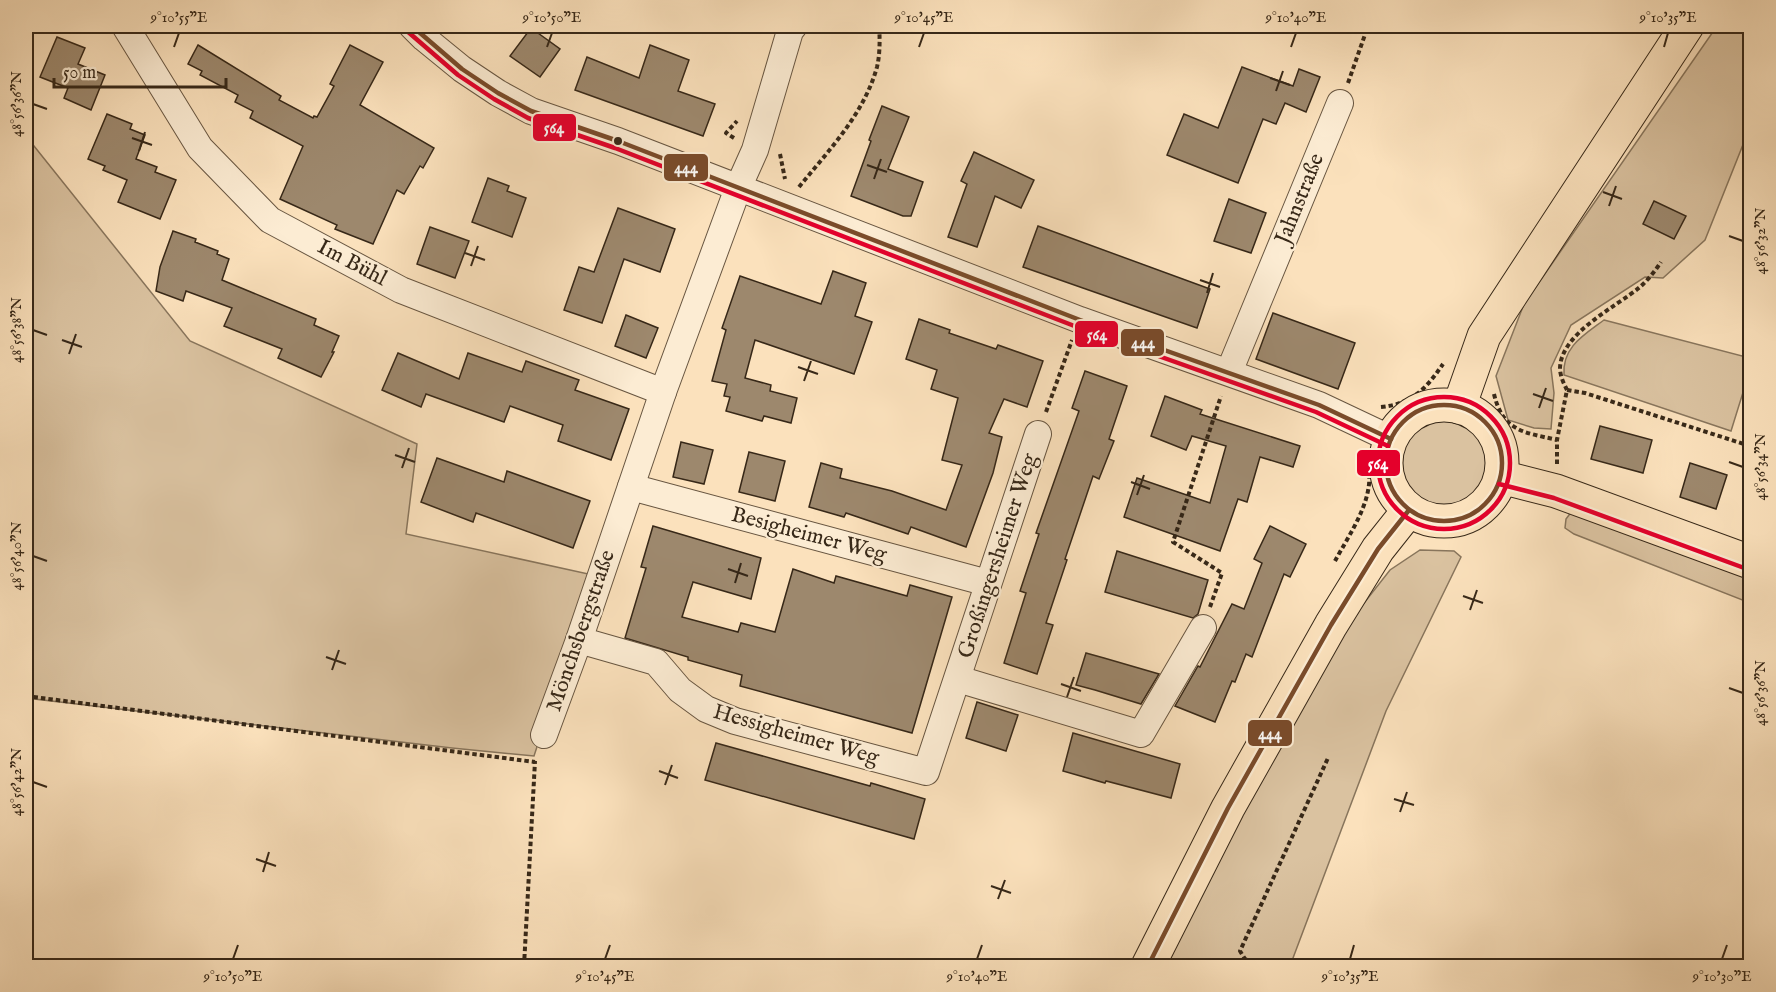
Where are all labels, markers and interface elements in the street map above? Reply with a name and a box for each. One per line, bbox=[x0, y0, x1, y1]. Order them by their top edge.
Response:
text: 9°10'55"E bbox=[149, 8, 208, 27]
text: 9°10'50"E bbox=[522, 8, 581, 27]
text: 9°10'45"E bbox=[894, 8, 953, 27]
text: 9°10'40"E bbox=[1265, 8, 1326, 27]
text: 9°10'35"E bbox=[1638, 8, 1697, 27]
scale bar bbox=[54, 51, 226, 89]
text: 50 m bbox=[63, 62, 96, 85]
text: 48°56'36"N bbox=[7, 71, 26, 137]
line badge: 564 bbox=[532, 113, 577, 142]
text: 564 bbox=[544, 119, 565, 139]
unlabelled marker bbox=[612, 135, 624, 147]
street label: Jahnstraße bbox=[1268, 149, 1331, 251]
line badge: 444 bbox=[663, 153, 709, 182]
text: 444 bbox=[674, 159, 699, 179]
text: 48°56'32"N bbox=[1751, 208, 1770, 274]
street label: Im Bühl bbox=[312, 233, 392, 293]
text: 48°56'38"N bbox=[7, 297, 26, 363]
line badge: 564 bbox=[1074, 320, 1119, 348]
text: 564 bbox=[1087, 326, 1108, 346]
line badge: 444 bbox=[1120, 328, 1165, 357]
text: 444 bbox=[1131, 334, 1156, 354]
text: 48°56'34"N bbox=[1751, 433, 1770, 501]
street label: Großingersheimer Weg bbox=[952, 449, 1045, 662]
line badge: 564 bbox=[1356, 449, 1401, 477]
text: 564 bbox=[1368, 455, 1389, 475]
street label: Besigheimer Weg bbox=[728, 501, 891, 569]
text: 48°56'40"N bbox=[7, 521, 26, 591]
street label: Mönchsbergstraße bbox=[540, 547, 622, 715]
text: 48°56'36"N bbox=[1751, 660, 1770, 726]
street label: Hessigheimer Weg bbox=[710, 698, 883, 772]
line badge: 444 bbox=[1247, 719, 1293, 747]
text: 444 bbox=[1258, 725, 1283, 745]
text: 48°56'42"N bbox=[7, 748, 26, 816]
text: 9°10'50"E bbox=[203, 967, 262, 986]
text: 9°10'45"E bbox=[575, 967, 634, 986]
text: 9°10'40"E bbox=[946, 967, 1007, 986]
text: 9°10'35"E bbox=[1320, 967, 1379, 986]
text: 9°10'30"E bbox=[1691, 967, 1752, 986]

